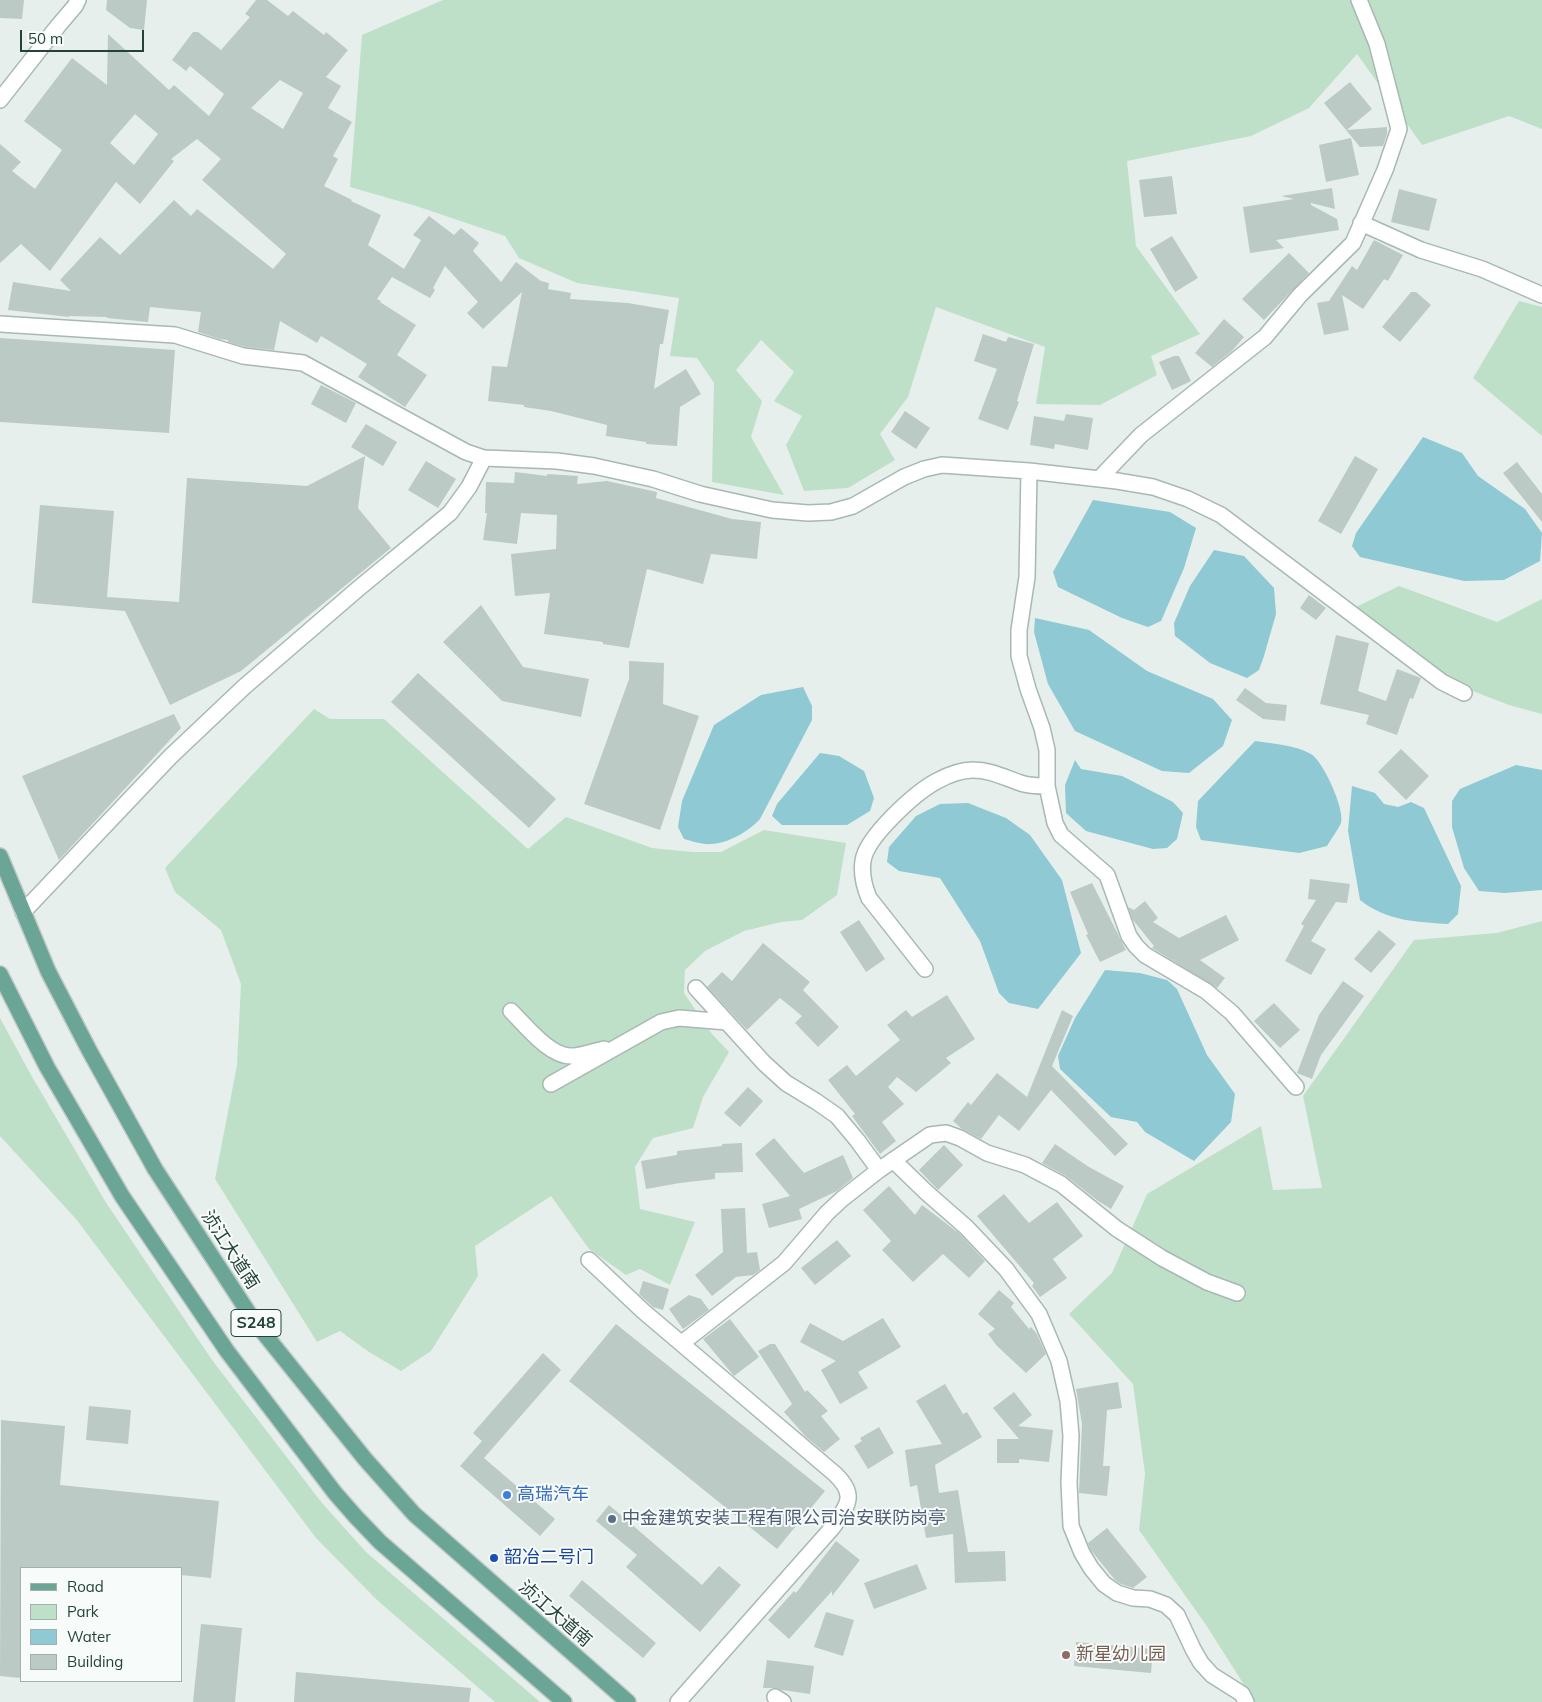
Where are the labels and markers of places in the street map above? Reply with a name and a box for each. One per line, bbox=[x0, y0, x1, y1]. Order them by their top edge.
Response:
place label: 高瑞汽车 bbox=[517, 1484, 589, 1506]
marker: 高瑞汽车 bbox=[501, 1489, 513, 1501]
place label: 中金建筑安装工程有限公司治安联防岗亭 bbox=[622, 1508, 946, 1530]
marker: 中金建筑安装工程有限公司治安联防岗亭 bbox=[606, 1513, 618, 1525]
place label: 韶冶二号门 bbox=[504, 1547, 594, 1569]
marker: 韶冶二号门 bbox=[488, 1552, 500, 1564]
place label: 新星幼儿园 bbox=[1076, 1644, 1166, 1666]
marker: 新星幼儿园 bbox=[1060, 1649, 1072, 1661]

